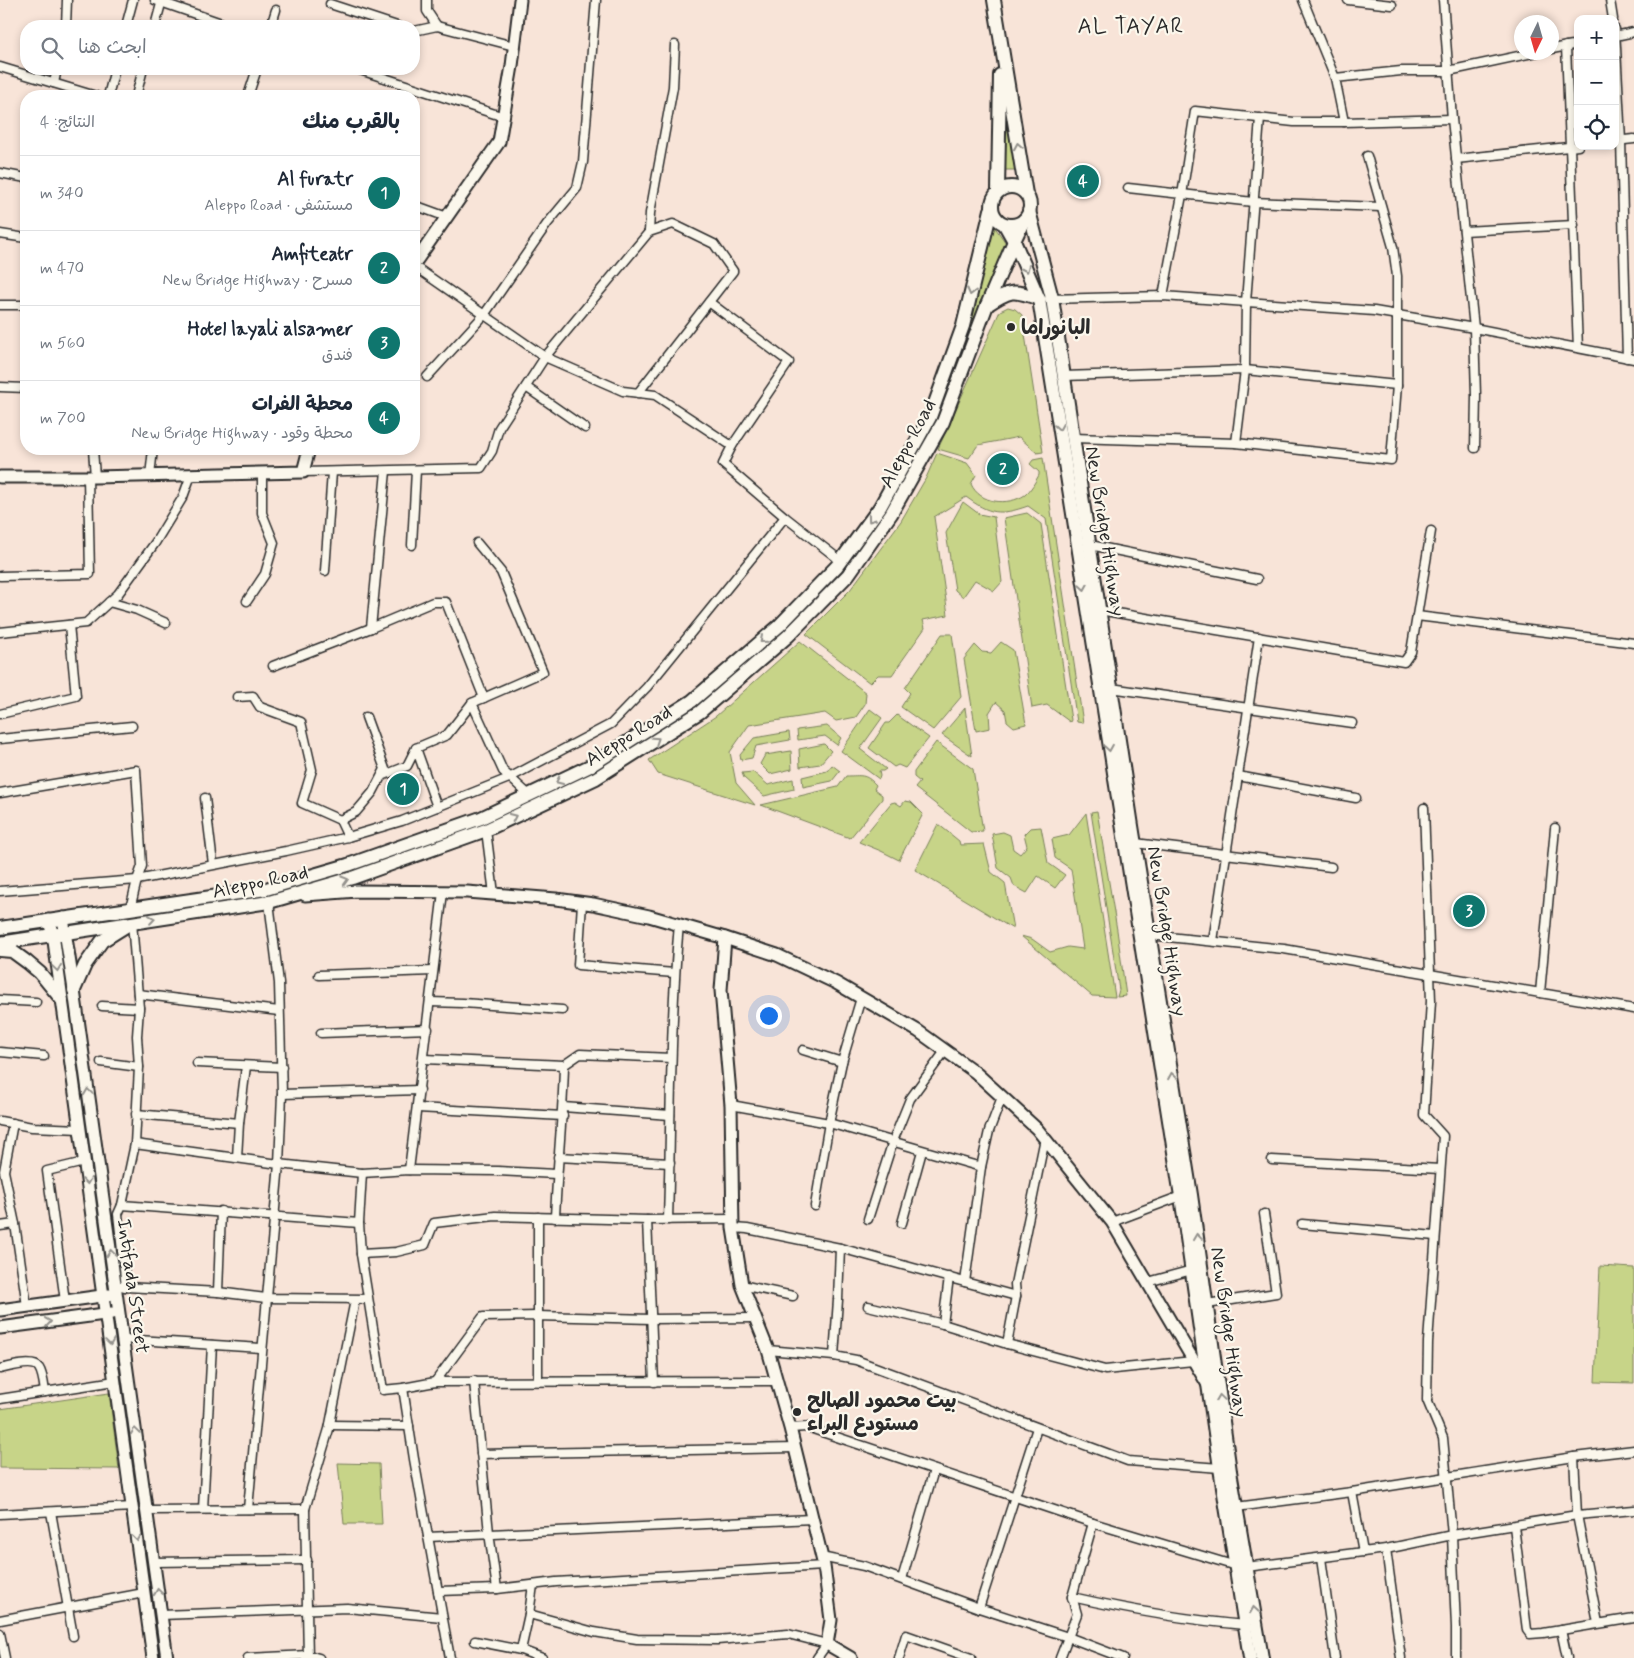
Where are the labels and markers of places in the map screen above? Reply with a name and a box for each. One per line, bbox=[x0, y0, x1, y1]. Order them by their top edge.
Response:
pin: 4 bbox=[1067, 162, 1099, 200]
place label: البانوراما bbox=[1021, 315, 1090, 342]
marker: البانوراما bbox=[1005, 321, 1017, 333]
pin: 2 bbox=[987, 450, 1019, 488]
pin: 1 bbox=[387, 770, 419, 808]
pin: 3 bbox=[1453, 892, 1485, 930]
place label: بيت محمود الصالح مستودع البراء bbox=[807, 1388, 957, 1438]
marker: بيت محمود الصالح مستودع البراء bbox=[791, 1406, 803, 1418]

